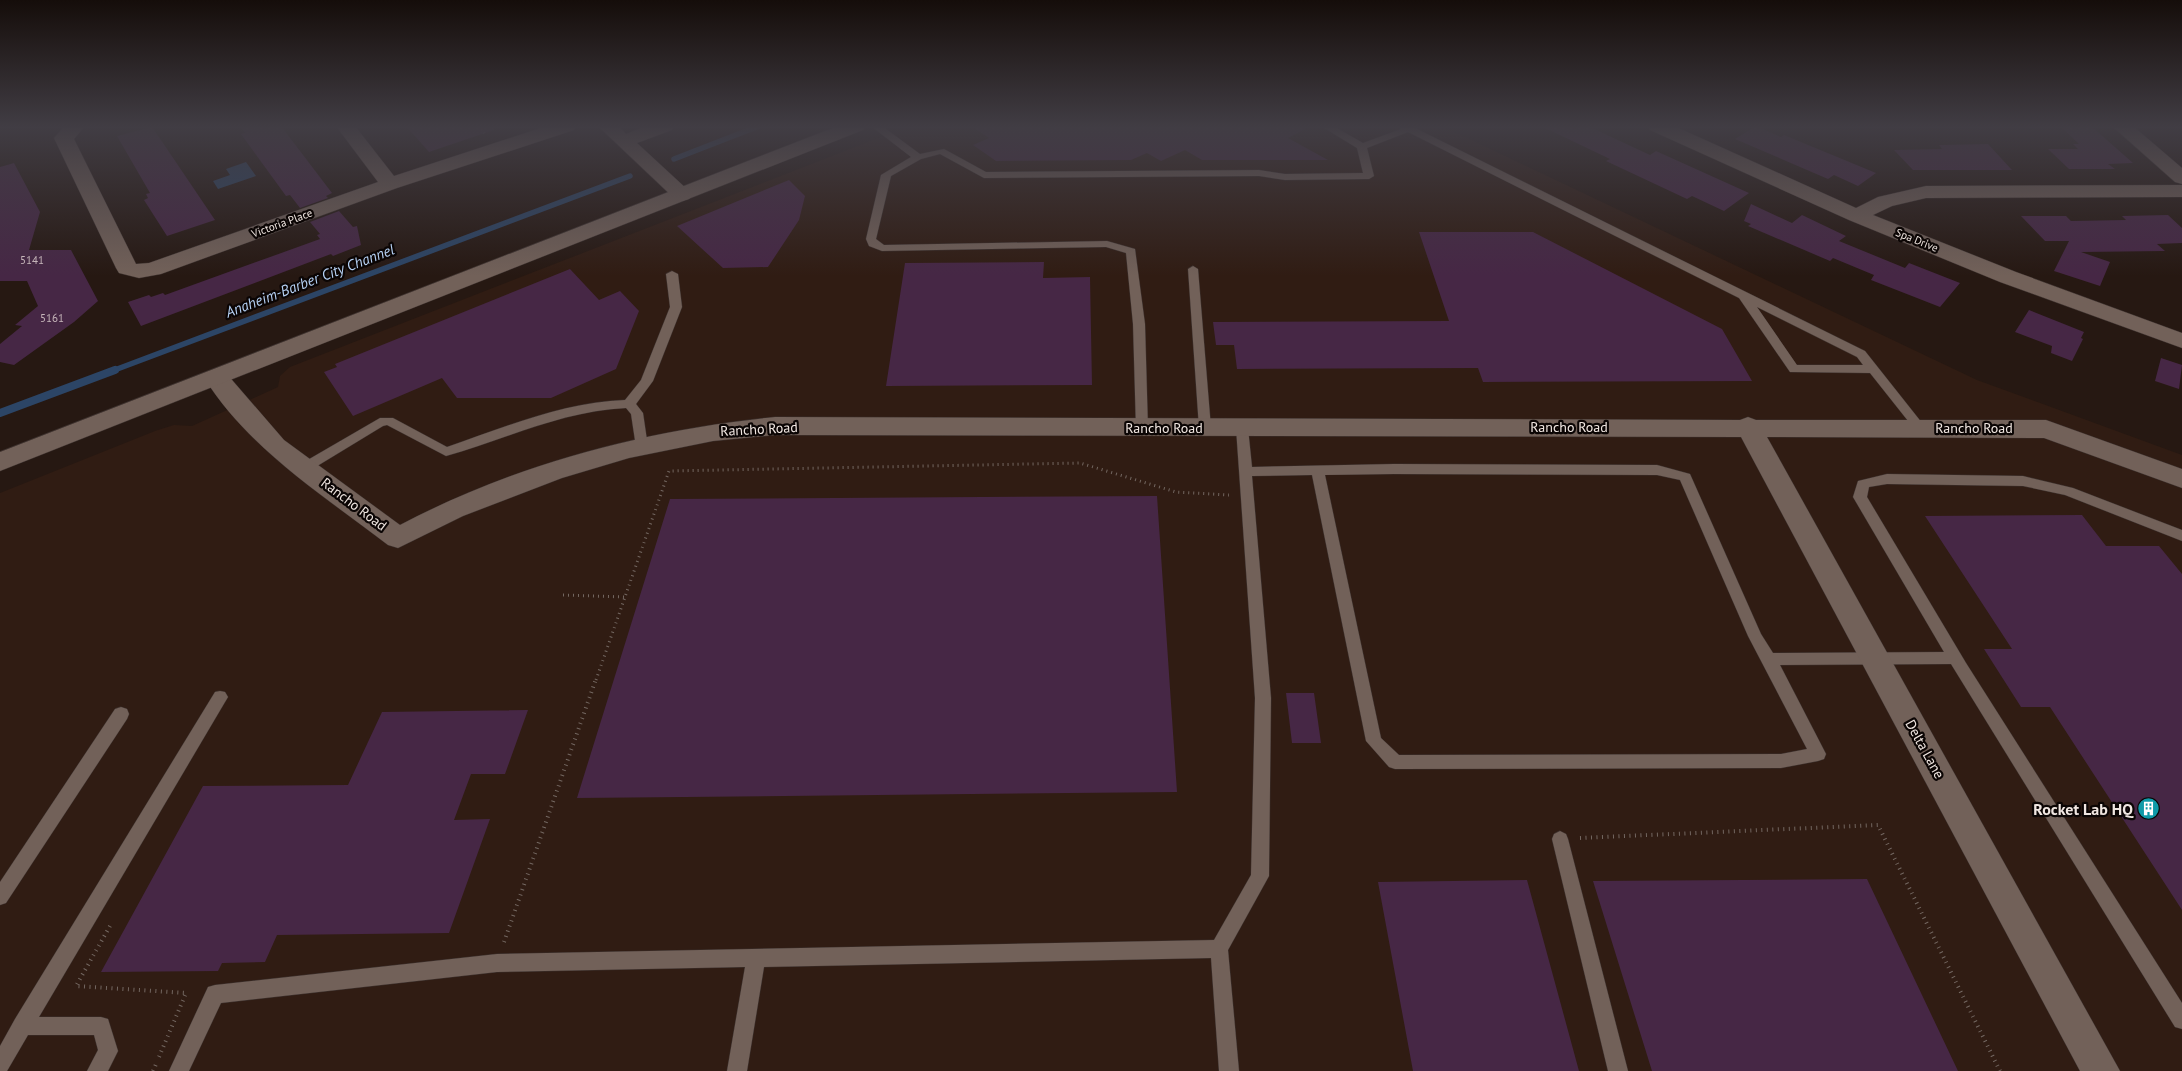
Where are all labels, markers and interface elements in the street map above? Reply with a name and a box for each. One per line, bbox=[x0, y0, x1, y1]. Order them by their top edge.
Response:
street label: Victoria Place bbox=[249, 205, 315, 241]
street label: Spa Drive bbox=[1894, 225, 1941, 255]
water label: Anaheim-Barber City Channel bbox=[222, 239, 397, 322]
house number: 5141 bbox=[20, 253, 44, 267]
house number: 5161 bbox=[40, 311, 64, 325]
street label: Rancho Road bbox=[720, 418, 798, 440]
street label: Rancho Road bbox=[1530, 418, 1608, 436]
street label: Rancho Road bbox=[1125, 419, 1203, 437]
street label: Rancho Road bbox=[1935, 419, 2013, 437]
street label: Rancho Road bbox=[318, 473, 390, 535]
street label: Delta Lane bbox=[1902, 716, 1948, 782]
building icon: Rocket Lab HQ bbox=[2137, 797, 2161, 821]
place label: Rocket Lab HQ bbox=[2033, 799, 2134, 819]

